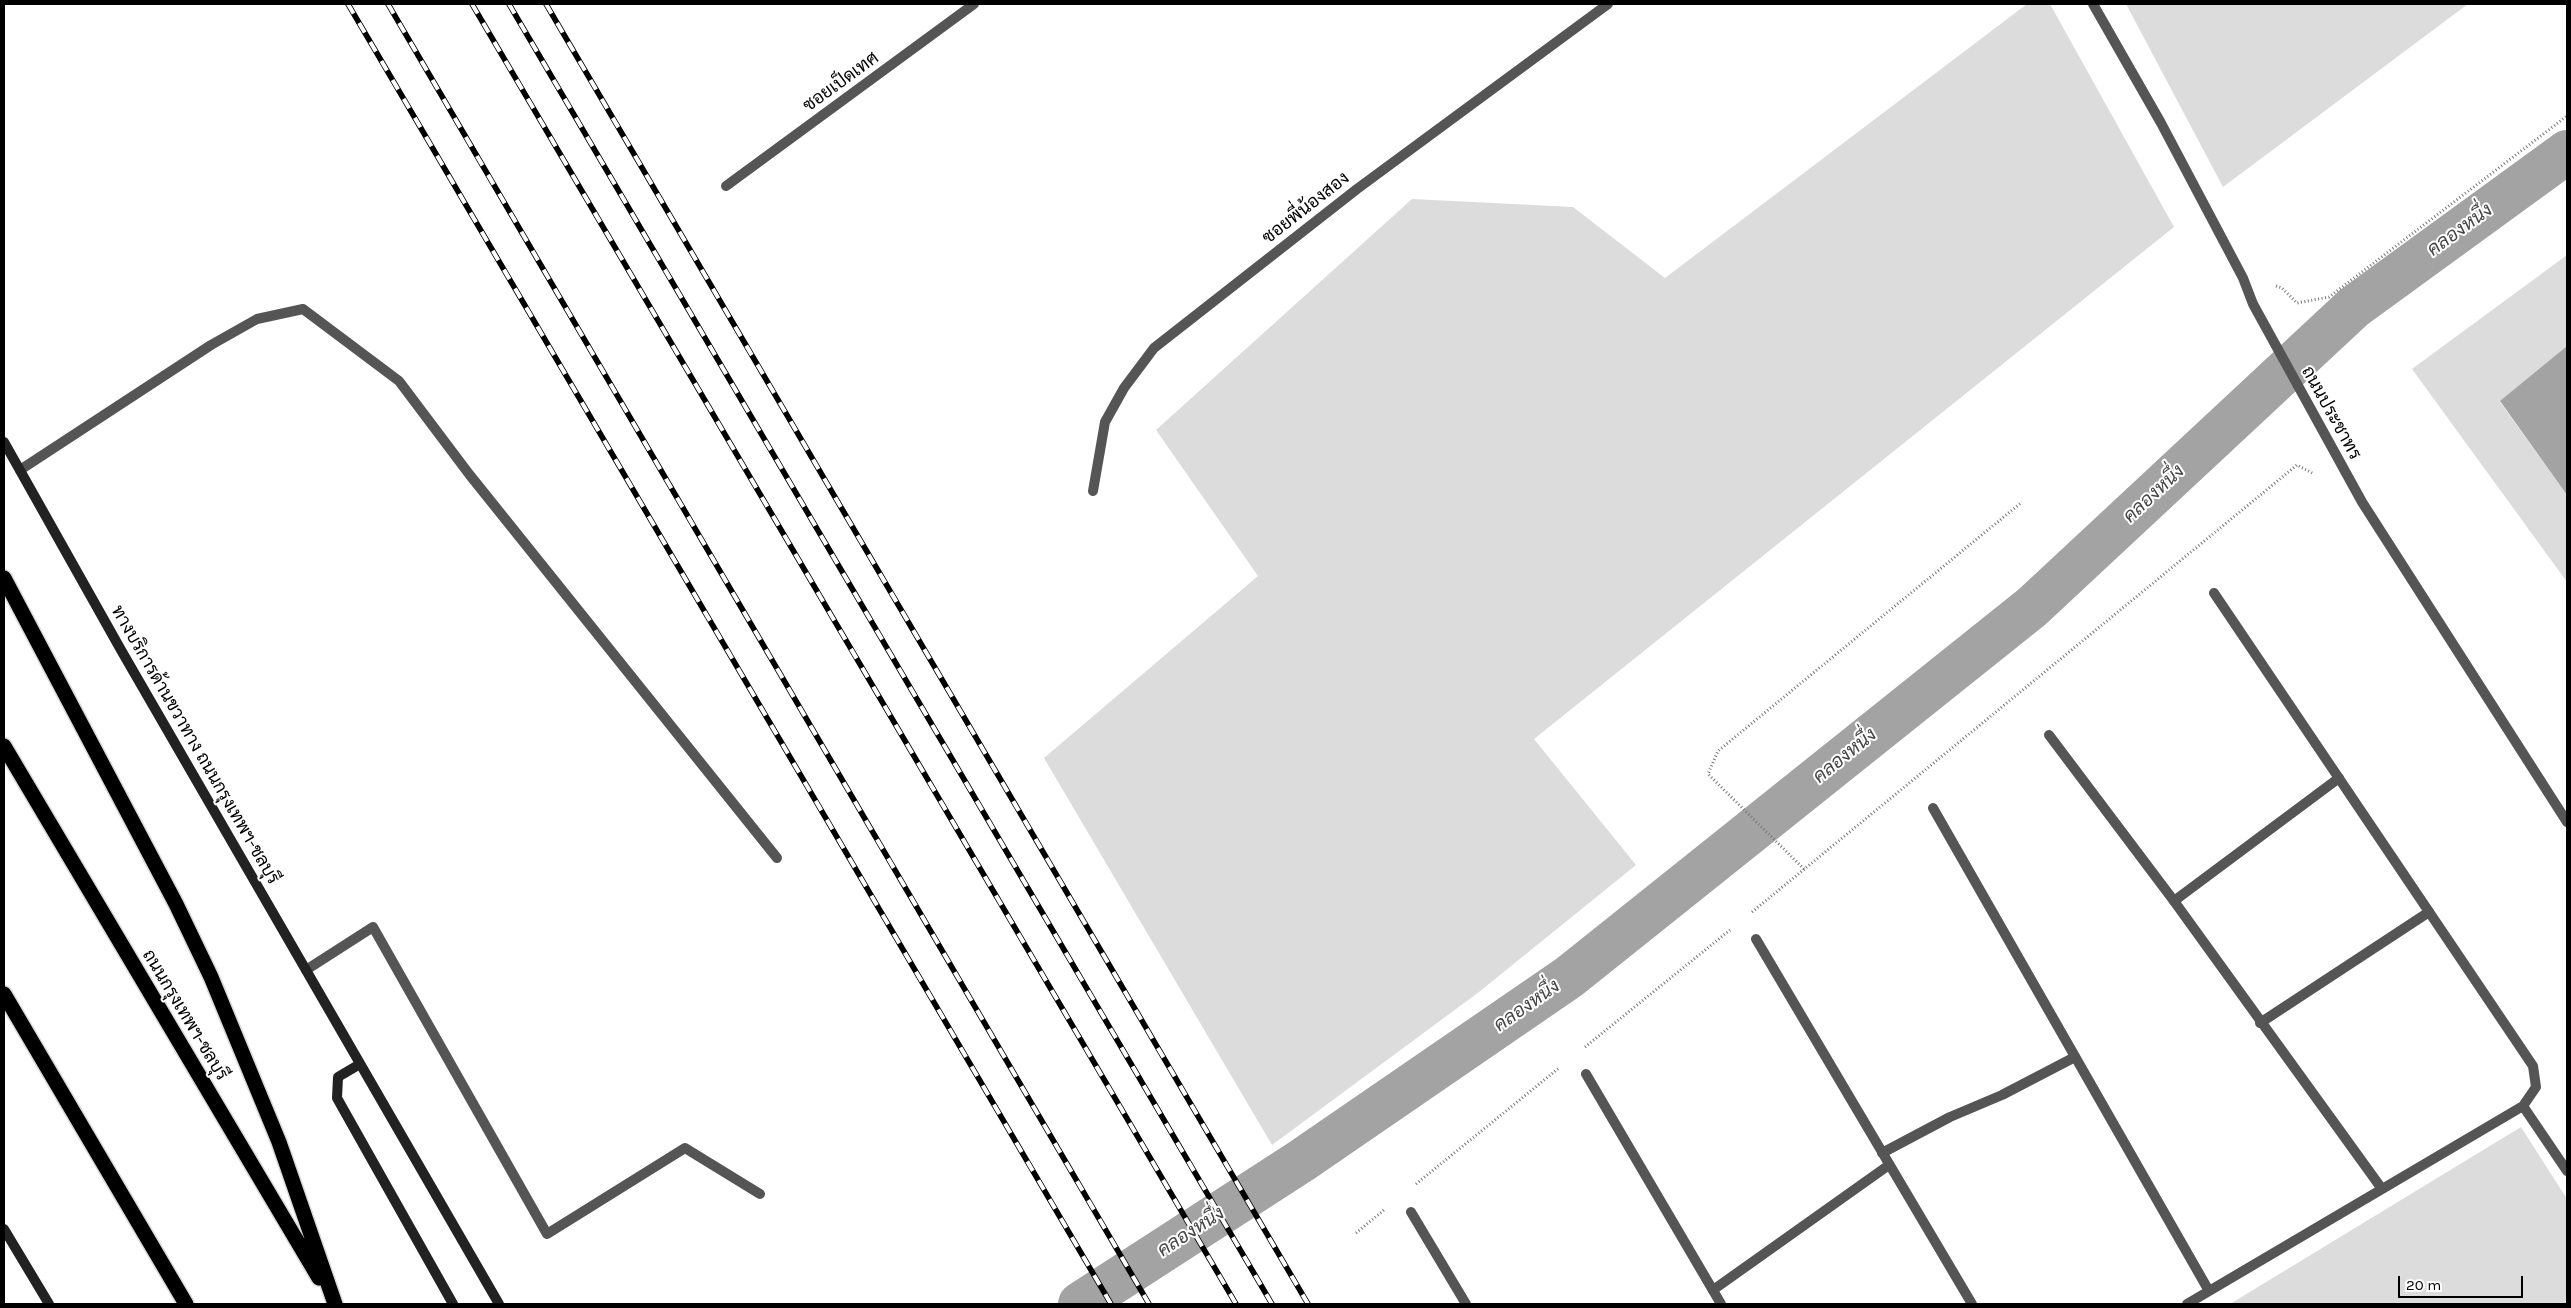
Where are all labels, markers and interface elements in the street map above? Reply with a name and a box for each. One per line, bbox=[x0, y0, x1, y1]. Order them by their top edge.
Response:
street label: ซอยเป็ดเทศ bbox=[799, 47, 883, 117]
street label: ซอยพี่น้องสอง bbox=[1258, 167, 1354, 249]
water label: คลองหนึ่ง bbox=[2423, 199, 2497, 261]
street label: ถนนประชาทร bbox=[2296, 362, 2366, 464]
water label: คลองหนึ่ง bbox=[2119, 460, 2189, 528]
street label: ทางบริการด้านขวาทาง ถนนกรุงเทพฯ-ชลบุรี bbox=[106, 602, 284, 888]
water label: คลองหนึ่ง bbox=[1809, 724, 1881, 788]
street label: ถนนกรุงเทพฯ-ชลบุรี bbox=[137, 946, 233, 1084]
water label: คลองหนึ่ง bbox=[1490, 975, 1564, 1037]
water label: คลองหนึ่ง bbox=[1153, 1202, 1229, 1262]
scale bar bbox=[2401, 1266, 2526, 1298]
text: 20 m bbox=[2406, 1276, 2441, 1294]

